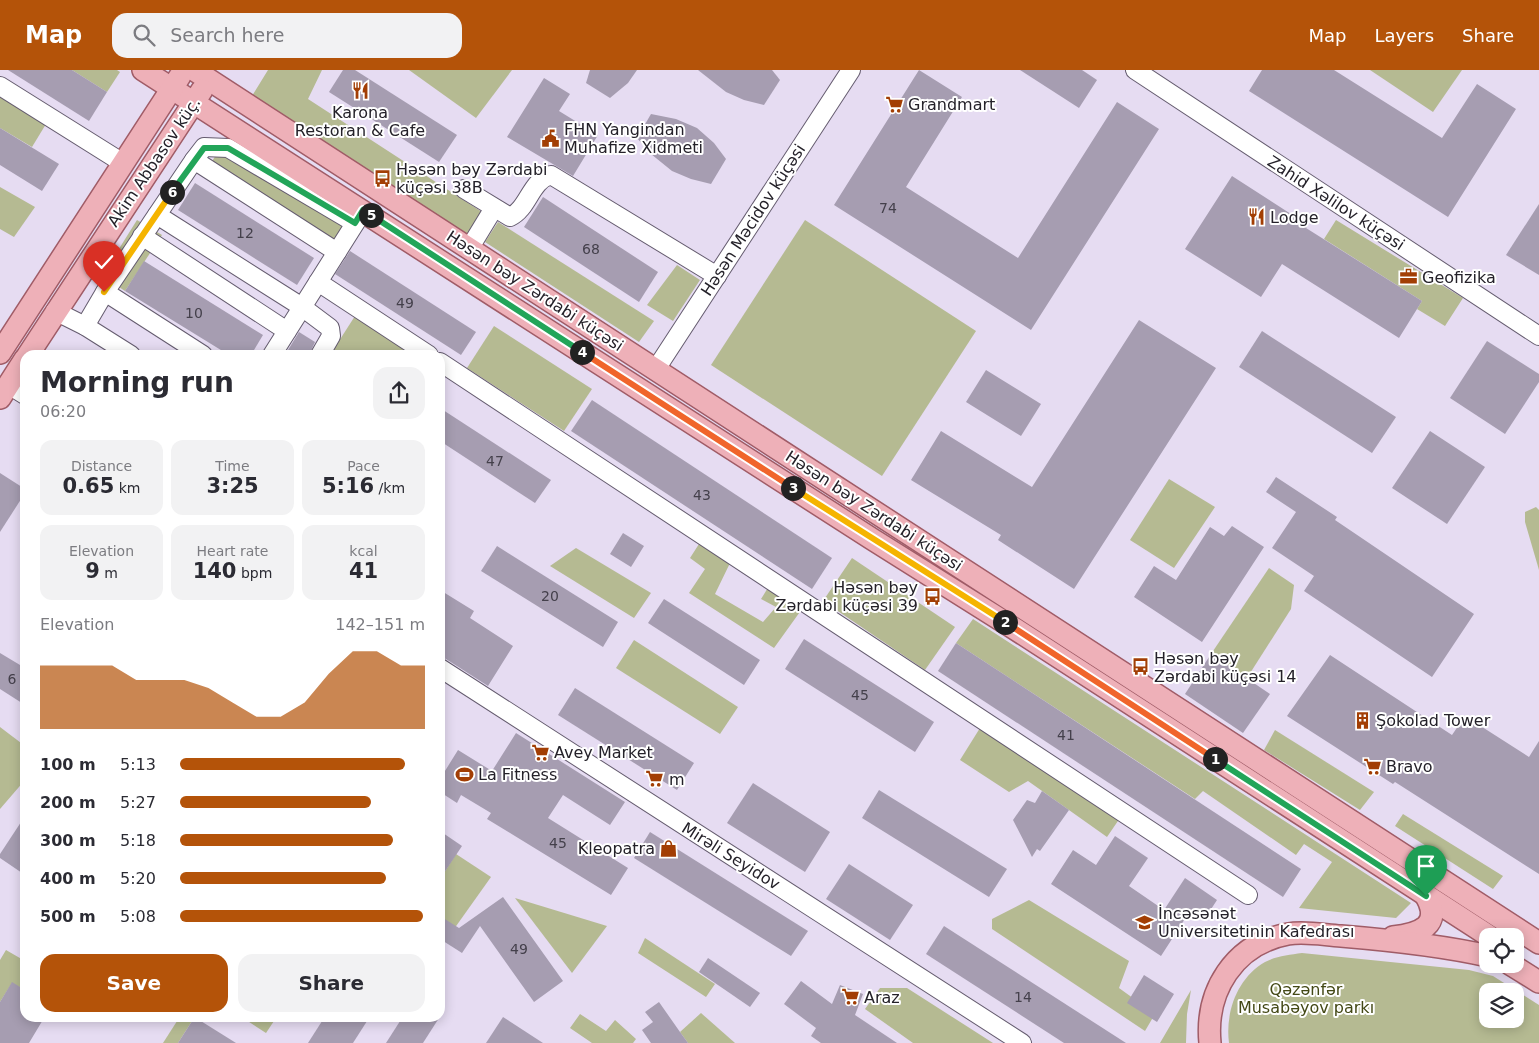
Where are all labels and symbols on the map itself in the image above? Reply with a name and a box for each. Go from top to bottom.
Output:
restaurant icon: Karona Restoran & Cafe [350,80,370,100]
street label: Akim Abbasov küç. [104,94,204,230]
supermarket icon: Grandmart [884,94,904,114]
place label: Grandmart [908,95,995,114]
place label: Karona Restoran & Cafe [295,103,425,140]
place label: FHN Yangindan Muhafize Xidmeti [564,120,703,157]
public building icon: FHN Yangindan Muhafize Xidmeti [540,128,560,148]
street label: Həsən Məcidov küçəsi [697,141,809,299]
street label: Zahid Xəlilov küçəsi [1264,152,1408,254]
place label: Həsən bəy Zərdabi küçəsi 38B [396,160,548,197]
bus stop icon: Həsən bəy Zərdabi küçəsi 38B [372,168,392,188]
pin: 6 [160,180,184,204]
house number: 74 [879,200,897,216]
pin: 5 [358,202,384,228]
restaurant icon: Lodge [1246,207,1266,227]
place label: Lodge [1270,208,1319,227]
house number: 12 [236,225,254,241]
street label: Həsən bəy Zərdabi küçəsi [443,227,627,355]
pin [83,241,125,292]
house number: 68 [582,241,600,257]
office icon: Geofizika [1398,267,1418,287]
place label: Geofizika [1422,268,1496,287]
house number: 49 [396,295,414,311]
house number: 10 [185,305,203,321]
pin: 4 [570,340,594,364]
street label: Həsən bəy Zərdabi küçəsi [782,447,966,575]
house number: 47 [486,453,504,469]
pin: 3 [780,476,806,500]
house number: 43 [693,487,711,503]
place label: Həsən bəy Zərdabi küçəsi 39 [775,578,918,615]
bus stop icon: Həsən bəy Zərdabi küçəsi 39 [922,586,942,606]
house number: 20 [541,588,559,604]
pin: 2 [992,610,1018,634]
place label: Həsən bəy Zərdabi küçəsi 14 [1154,649,1297,686]
bus stop icon: Həsən bəy Zərdabi küçəsi 14 [1130,657,1150,677]
house number: 6 [8,671,17,687]
house number: 45 [851,687,869,703]
building icon: Şokolad Tower [1352,710,1372,730]
place label: Şokolad Tower [1376,711,1491,730]
house number: 41 [1057,727,1075,743]
supermarket icon: Avey Market [530,742,550,762]
place label: Avey Market [554,743,653,762]
pin: 1 [1202,746,1228,772]
supermarket icon: Bravo [1362,756,1382,776]
place label: Bravo [1386,757,1433,776]
sports icon: La Fitness [454,764,474,784]
place label: La Fitness [478,765,557,784]
supermarket icon: m [645,769,665,789]
place label: m [669,770,685,789]
street label: Mirəli Seyidov [678,818,784,894]
house number: 45 [549,835,567,851]
shop icon: Kleopatra [659,838,679,858]
place label: Kleopatra [578,839,655,858]
pin [1405,845,1447,896]
place label: İncəsənət Universitetinin Kafedrası [1158,904,1354,941]
school or university icon: İncəsənət Universitetinin Kafedrası [1134,912,1154,932]
house number: 49 [510,941,528,957]
park label: Qəzənfər Musabəyov parkı [1238,980,1374,1017]
supermarket icon: Araz [840,987,860,1007]
place label: Araz [864,988,900,1007]
house number: 14 [1014,989,1032,1005]

